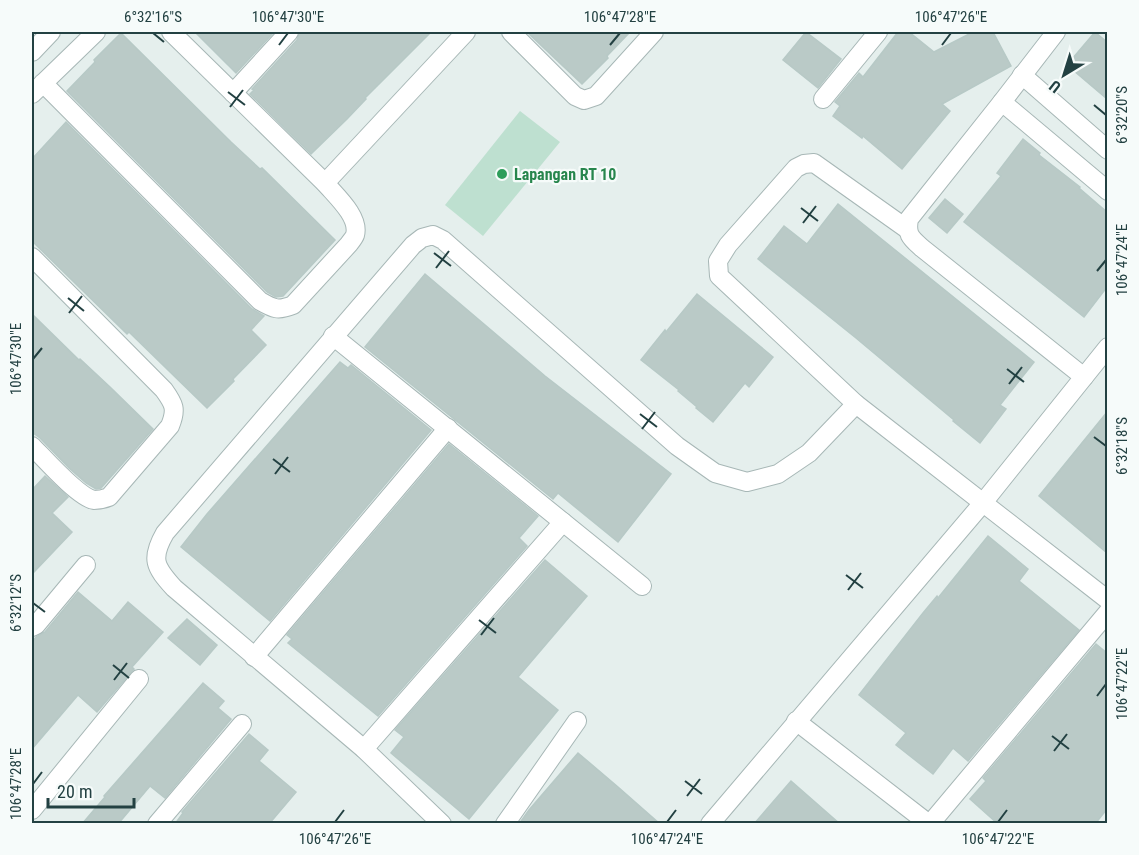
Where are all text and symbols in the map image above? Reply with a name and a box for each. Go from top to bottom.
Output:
text: 6°32'16"S [124,8,182,26]
text: 106°47'30"E [252,8,324,26]
text: 106°47'28"E [584,8,656,26]
text: 106°47'26"E [915,8,987,26]
north arrow [1034,45,1094,105]
text: U [1046,76,1065,97]
text: 6°32'20"S [1113,86,1131,144]
place label: Lapangan RT 10 [514,165,616,184]
marker: Lapangan RT 10 [495,167,509,181]
text: 106°47'24"E [1113,224,1131,296]
text: 106°47'30"E [7,323,25,395]
text: 6°32'18"S [1113,417,1131,475]
text: 6°32'12"S [7,574,25,632]
text: 106°47'22"E [1113,648,1131,720]
text: 106°47'28"E [7,748,25,820]
scale bar [48,771,134,809]
text: 20 m [57,781,92,802]
text: 106°47'26"E [299,830,371,848]
text: 106°47'24"E [631,830,703,848]
text: 106°47'22"E [962,830,1034,848]

